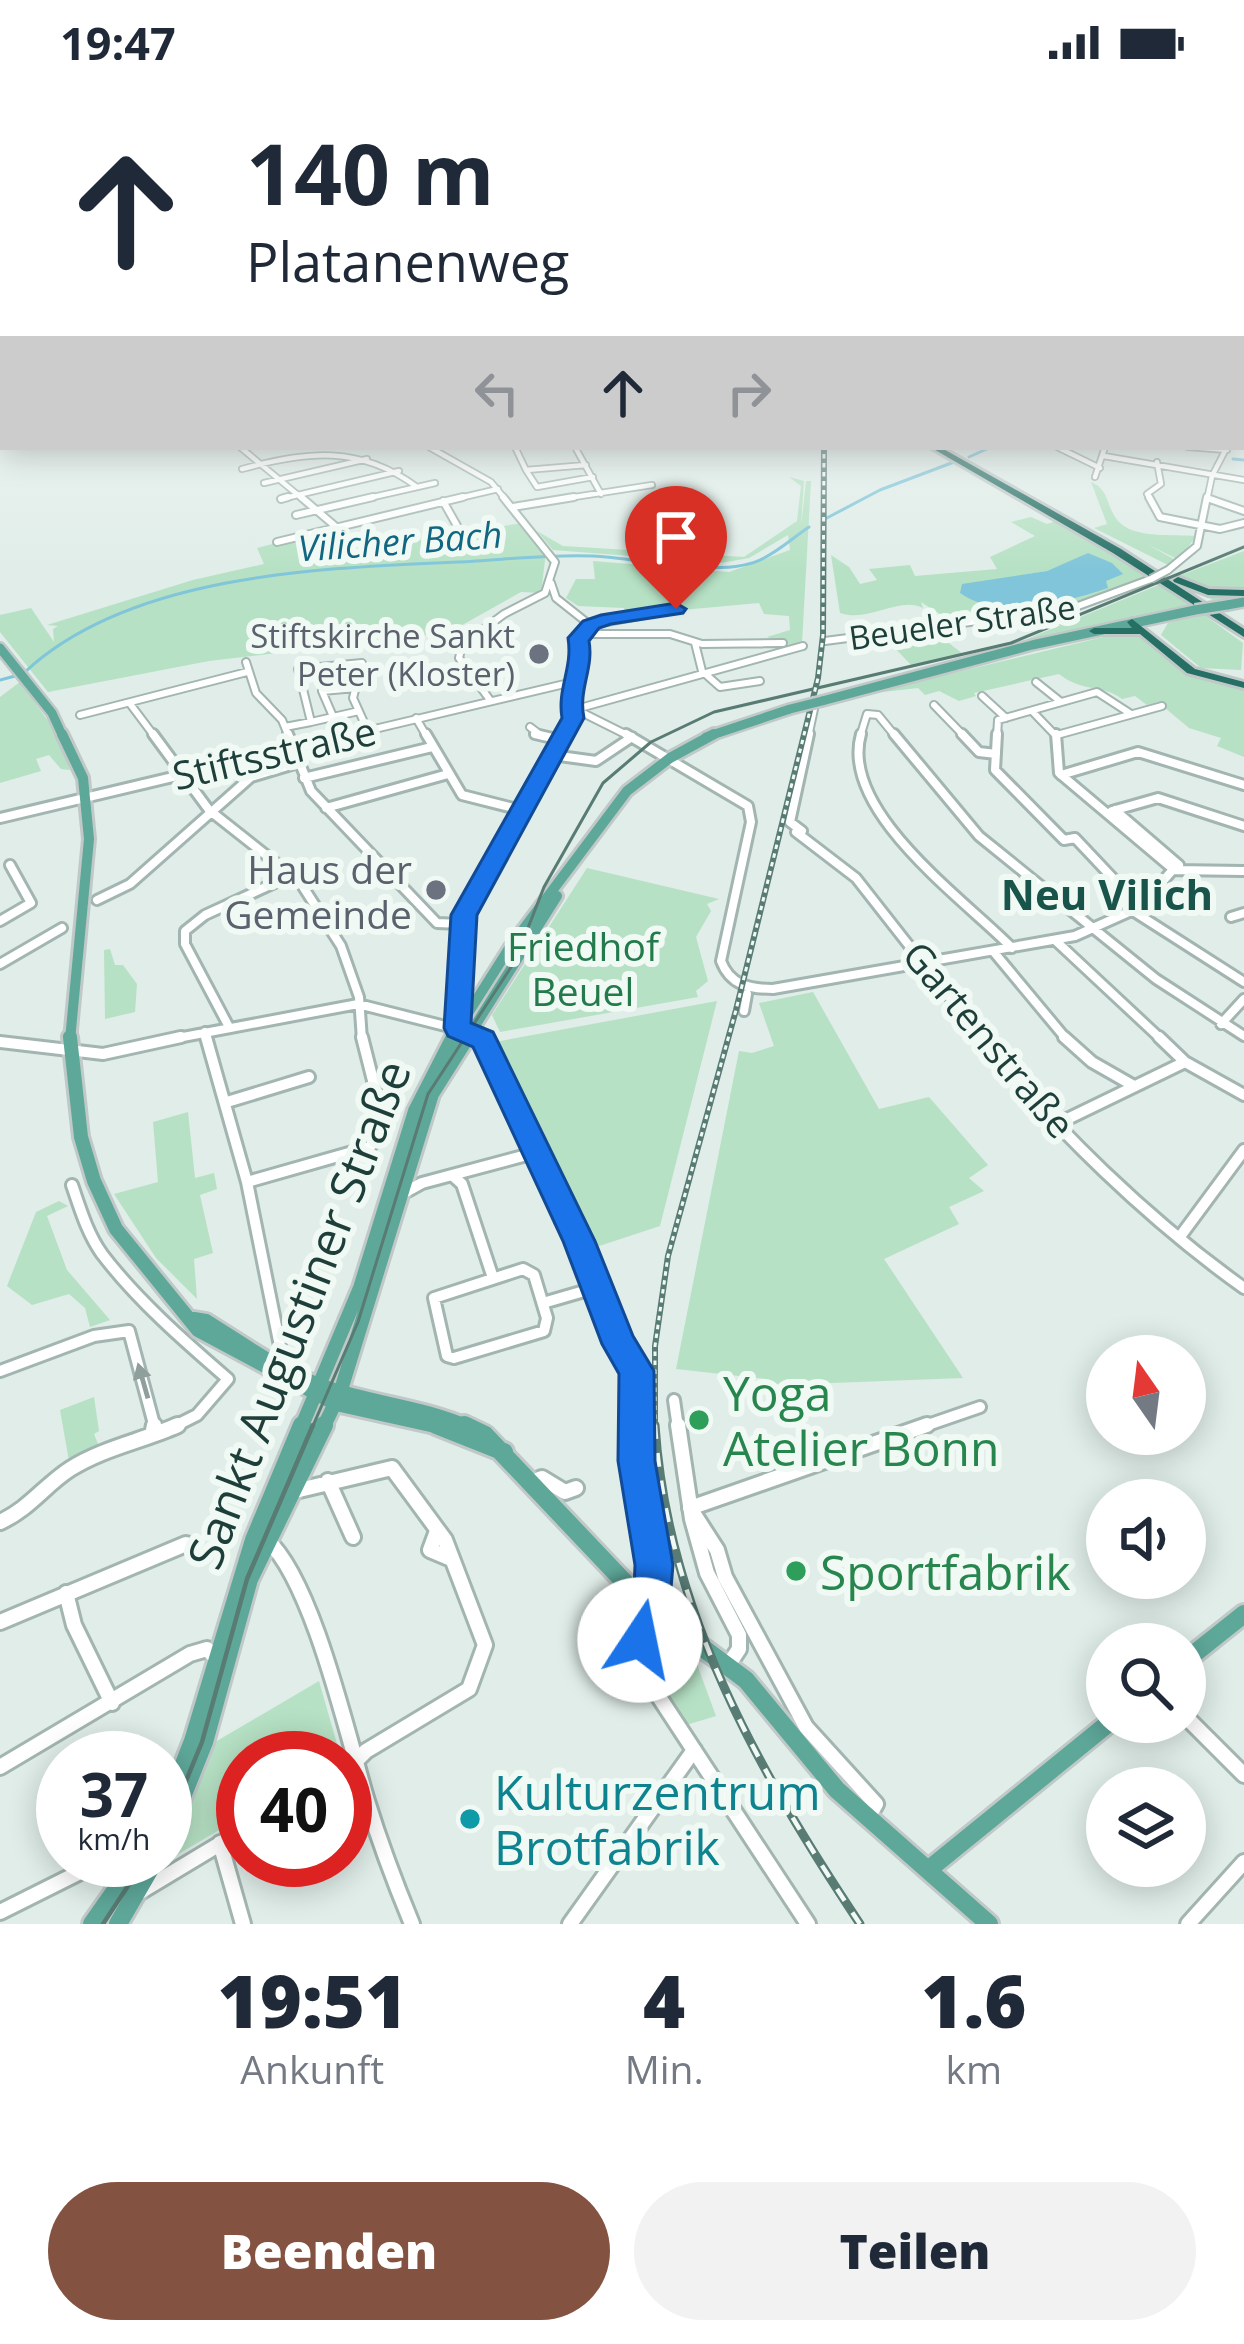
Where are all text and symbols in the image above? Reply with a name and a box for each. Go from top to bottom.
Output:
text: 19:47 [60,12,176,73]
text: 140 m [246,115,494,230]
icon: ahead [48,132,204,288]
text: Platanenweg [246,224,569,298]
icon: left [464,360,530,426]
icon: ahead [590,360,656,426]
icon: right [716,360,782,426]
pin [625,486,727,609]
icon: arrive [643,504,709,570]
water label: Vilicher Bach [296,509,504,573]
street label: Beueler Straße [846,584,1078,660]
place label: Stiftskirche Sankt Peter (Kloster) [250,613,515,696]
marker: Stiftskirche Sankt Peter (Kloster) [526,641,552,667]
street label: Stiftsstraße [167,703,381,801]
place label: Haus der Gemeinde [224,842,412,940]
district label: Neu Vilich [1001,865,1213,922]
marker: Haus der Gemeinde [423,877,449,903]
park label: Friedhof Beuel [507,919,661,1017]
street label: Gartenstraße [892,929,1088,1149]
street label: Sankt Augustiner Straße [171,1050,425,1578]
north arrow [1086,1335,1206,1455]
map controls [1086,1335,1206,1887]
place label: Yoga Atelier Bonn [723,1360,999,1480]
one-way arrow [133,1362,151,1399]
marker: Yoga Atelier Bonn [686,1407,712,1433]
button: sound [1086,1479,1206,1599]
place label: Sportfabrik [820,1539,1070,1604]
marker: Sportfabrik [783,1558,809,1584]
position arrow [577,1577,703,1703]
button: search [1086,1623,1206,1743]
speed limit sign: 40 [216,1731,372,1887]
text: 37 [80,1753,148,1835]
place label: Kulturzentrum Brotfabrik [494,1759,821,1879]
button: layers [1086,1767,1206,1887]
marker: Kulturzentrum Brotfabrik [457,1806,483,1832]
text: km/h [78,1818,150,1859]
text: 19:51 [218,1951,407,2049]
text: 4 [643,1951,685,2049]
text: 1.6 [921,1951,1026,2049]
text: Ankunft [240,2042,384,2095]
text: Min. [625,2042,704,2095]
text: km [946,2042,1002,2095]
button: Beenden [48,2182,610,2320]
button: Teilen [634,2182,1196,2320]

